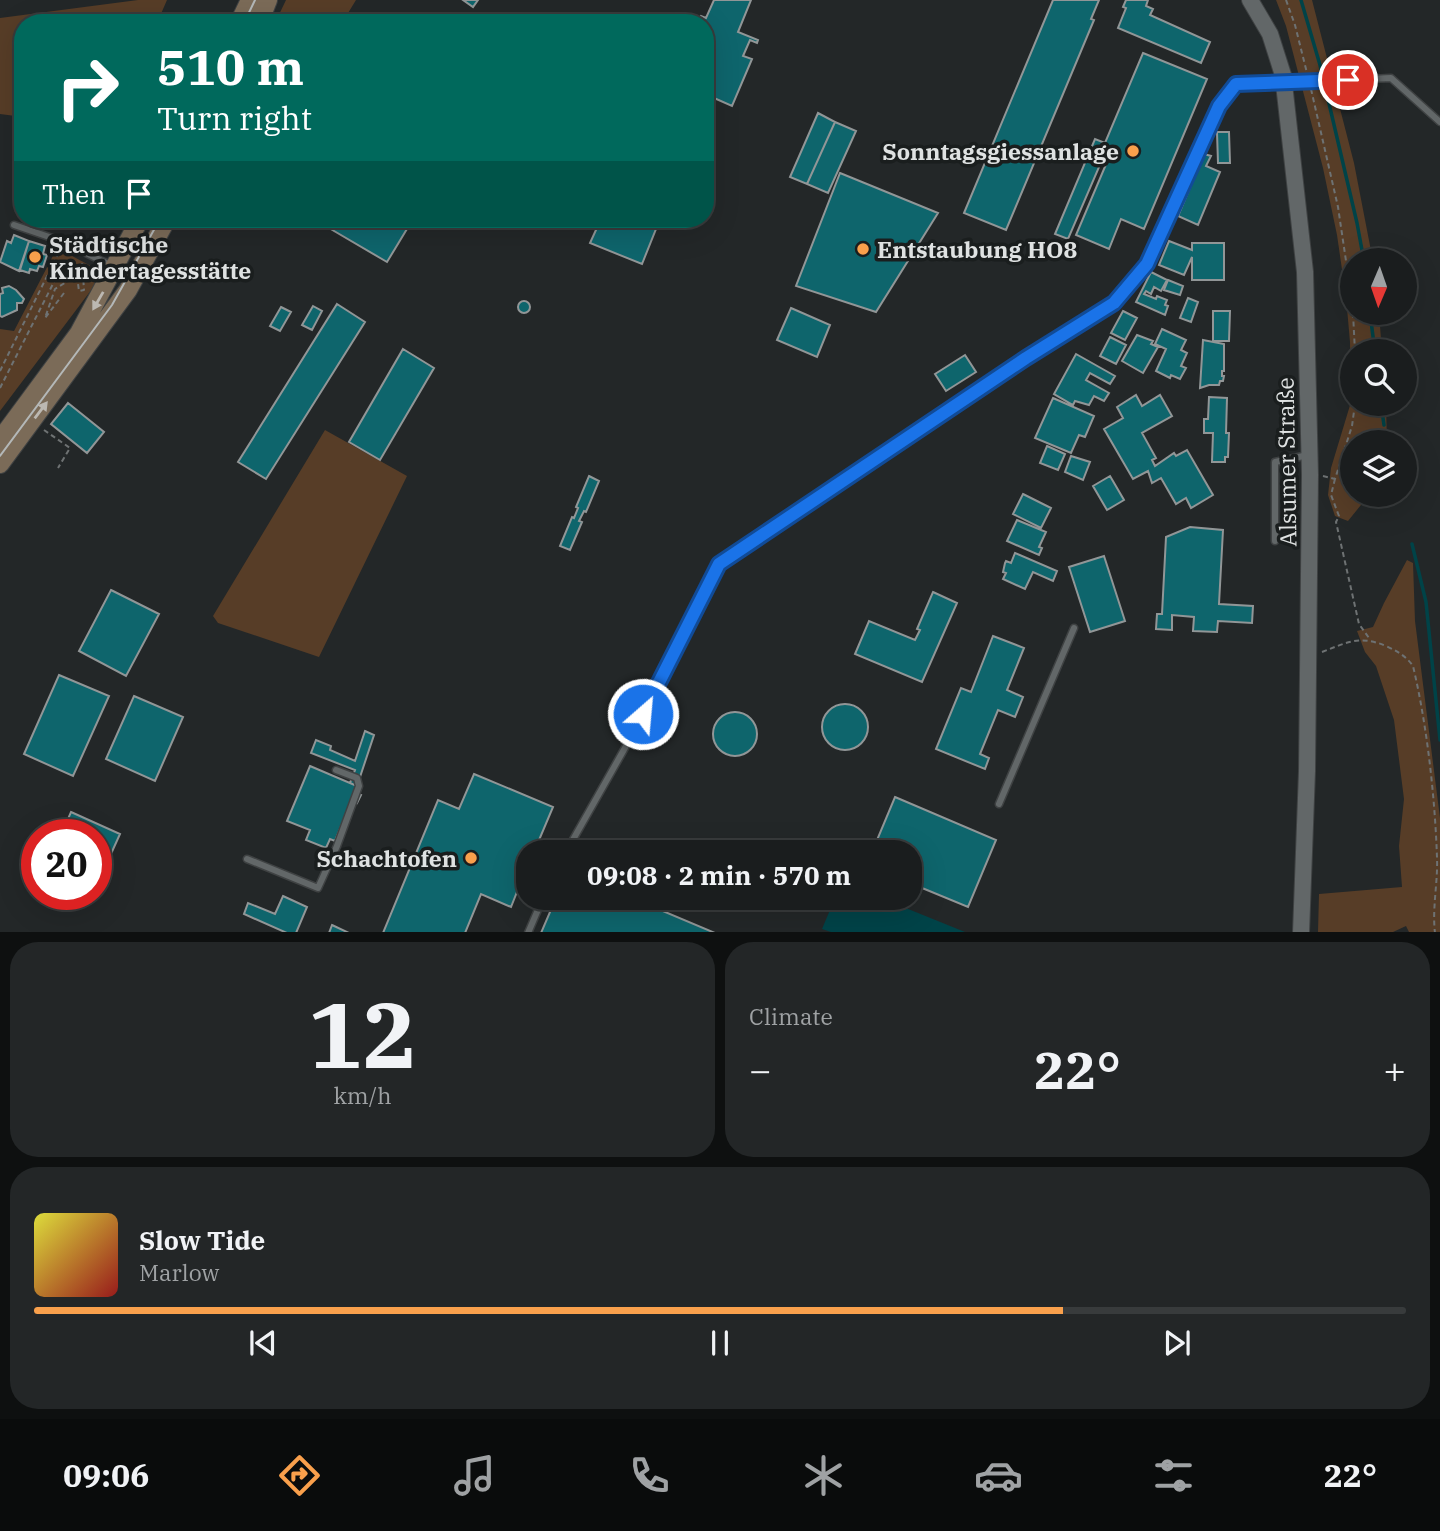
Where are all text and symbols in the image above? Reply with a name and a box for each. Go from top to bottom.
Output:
text: 510 m [157,35,304,98]
icon: right [42,42,133,133]
pin [1318,50,1378,110]
icon: arrive [1329,61,1367,99]
text: Turn right [157,97,312,139]
place label: Sonntagsgiessanlage [882,136,1119,166]
marker: Sonntagsgiessanlage [1125,143,1141,159]
icon: arrive [120,175,158,213]
text: Then [42,177,106,211]
place label: Städtische Kindertagesstätte [49,229,251,285]
place label: Entstaubung HO8 [877,234,1077,264]
marker: Entstaubung HO8 [855,241,871,257]
north arrow [1340,248,1418,326]
map controls [1340,248,1417,507]
marker: Städtische Kindertagesstätte [27,249,43,265]
one-way arrow [91,291,104,310]
button: search [1340,339,1417,416]
street label: Alsumer Straße [1270,377,1302,547]
one-way arrow [34,400,48,419]
button: layers [1340,430,1417,507]
position arrow [606,677,680,751]
speed limit sign: 20 [21,819,112,910]
place label: Schachtofen [316,843,457,873]
marker: Schachtofen [463,850,479,866]
text: 09:08 · 2 min · 570 m [587,858,851,892]
text: 12 [308,975,417,1093]
text: Climate [749,1001,833,1031]
text: 22° [1034,1036,1121,1103]
text: − [749,1045,772,1094]
text: + [1383,1045,1406,1094]
text: km/h [333,1080,392,1110]
text: Slow Tide [139,1223,265,1257]
text: Marlow [139,1257,219,1287]
icon: previous [244,1324,282,1362]
icon: pause [701,1324,739,1362]
icon: next [1158,1324,1196,1362]
icon: directions [275,1451,324,1500]
icon: music [450,1451,499,1500]
icon: phone [625,1451,674,1500]
icon: climate [799,1451,848,1500]
icon: car [974,1451,1023,1500]
icon: filters [1149,1451,1198,1500]
text: 09:06 [63,1454,149,1496]
text: 22° [1324,1454,1377,1496]

